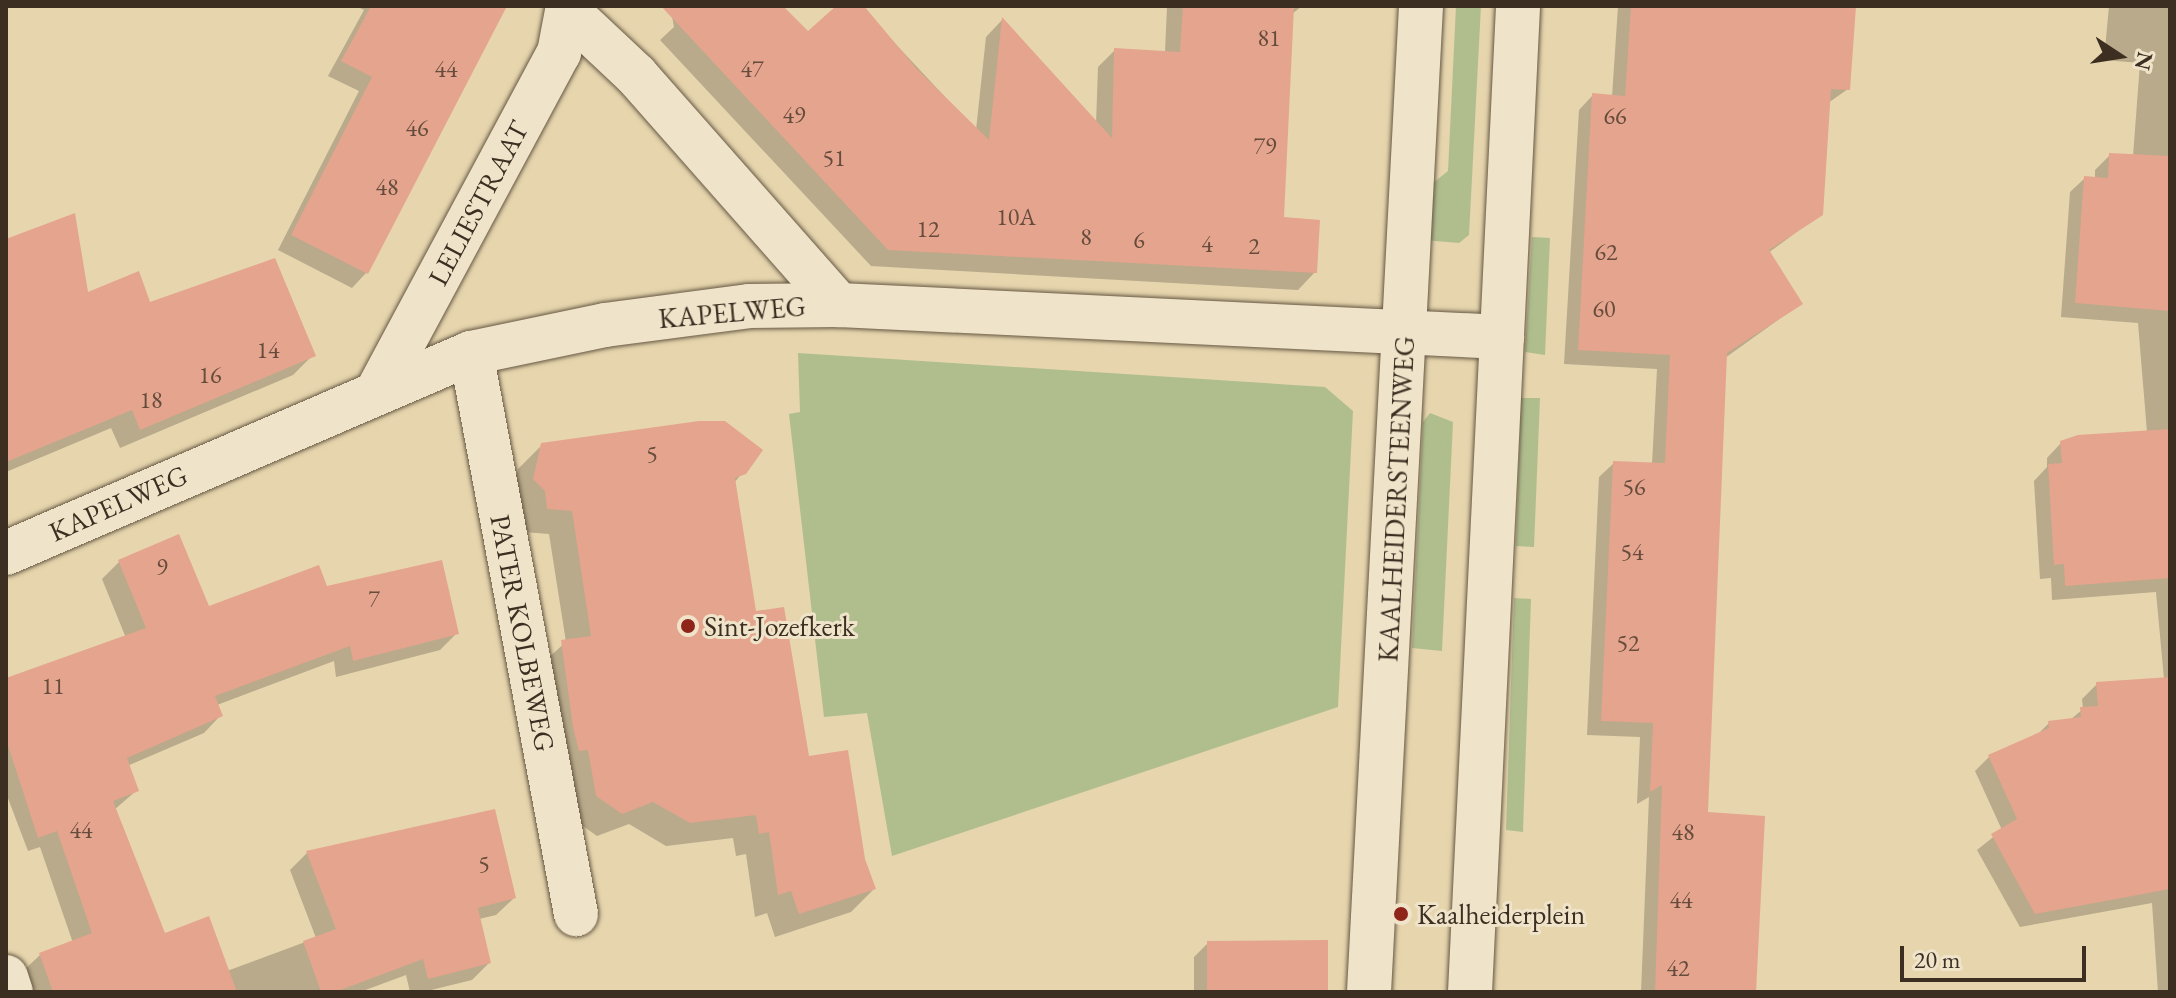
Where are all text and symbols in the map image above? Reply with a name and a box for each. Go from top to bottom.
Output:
north arrow [2080,16,2160,96]
house number: 81 [1257,24,1281,52]
text: N [2128,49,2160,73]
house number: 44 [434,55,458,83]
house number: 47 [740,55,764,83]
house number: 49 [782,101,806,129]
house number: 66 [1603,102,1627,130]
house number: 46 [405,114,429,142]
street label: LELIESTRAAT [421,115,535,291]
house number: 79 [1253,132,1277,160]
house number: 51 [822,144,846,172]
house number: 48 [375,173,399,201]
house number: 10A [996,203,1036,231]
house number: 12 [916,215,940,243]
house number: 8 [1080,223,1092,251]
house number: 6 [1133,226,1145,254]
house number: 4 [1201,230,1213,258]
house number: 2 [1248,232,1260,260]
house number: 62 [1594,238,1618,266]
street label: KAPELWEG [657,289,807,335]
house number: 60 [1592,295,1616,323]
street label: KAALHEIDERSTEENWEG [1371,335,1421,663]
house number: 14 [256,336,280,364]
house number: 16 [198,361,222,389]
house number: 18 [139,386,163,414]
house number: 5 [646,440,658,468]
street label: KAPELWEG [44,458,192,548]
house number: 56 [1622,473,1646,501]
street label: PATER KOLBEWEG [484,512,562,754]
house number: 54 [1620,538,1644,566]
house number: 9 [156,553,168,581]
house number: 7 [368,585,380,613]
place label: Sint-Jozefkerk [704,609,855,643]
marker: Sint-Jozefkerk [679,617,697,635]
house number: 52 [1616,629,1640,657]
house number: 11 [41,672,65,700]
house number: 44 [69,816,93,844]
house number: 48 [1671,818,1695,846]
house number: 5 [478,850,490,878]
house number: 44 [1669,886,1693,914]
place label: Kaalheiderplein [1417,897,1585,931]
marker: Kaalheiderplein [1392,905,1410,923]
scale bar [1904,930,2090,980]
text: 20 m [1914,944,1961,975]
house number: 42 [1666,954,1690,982]

